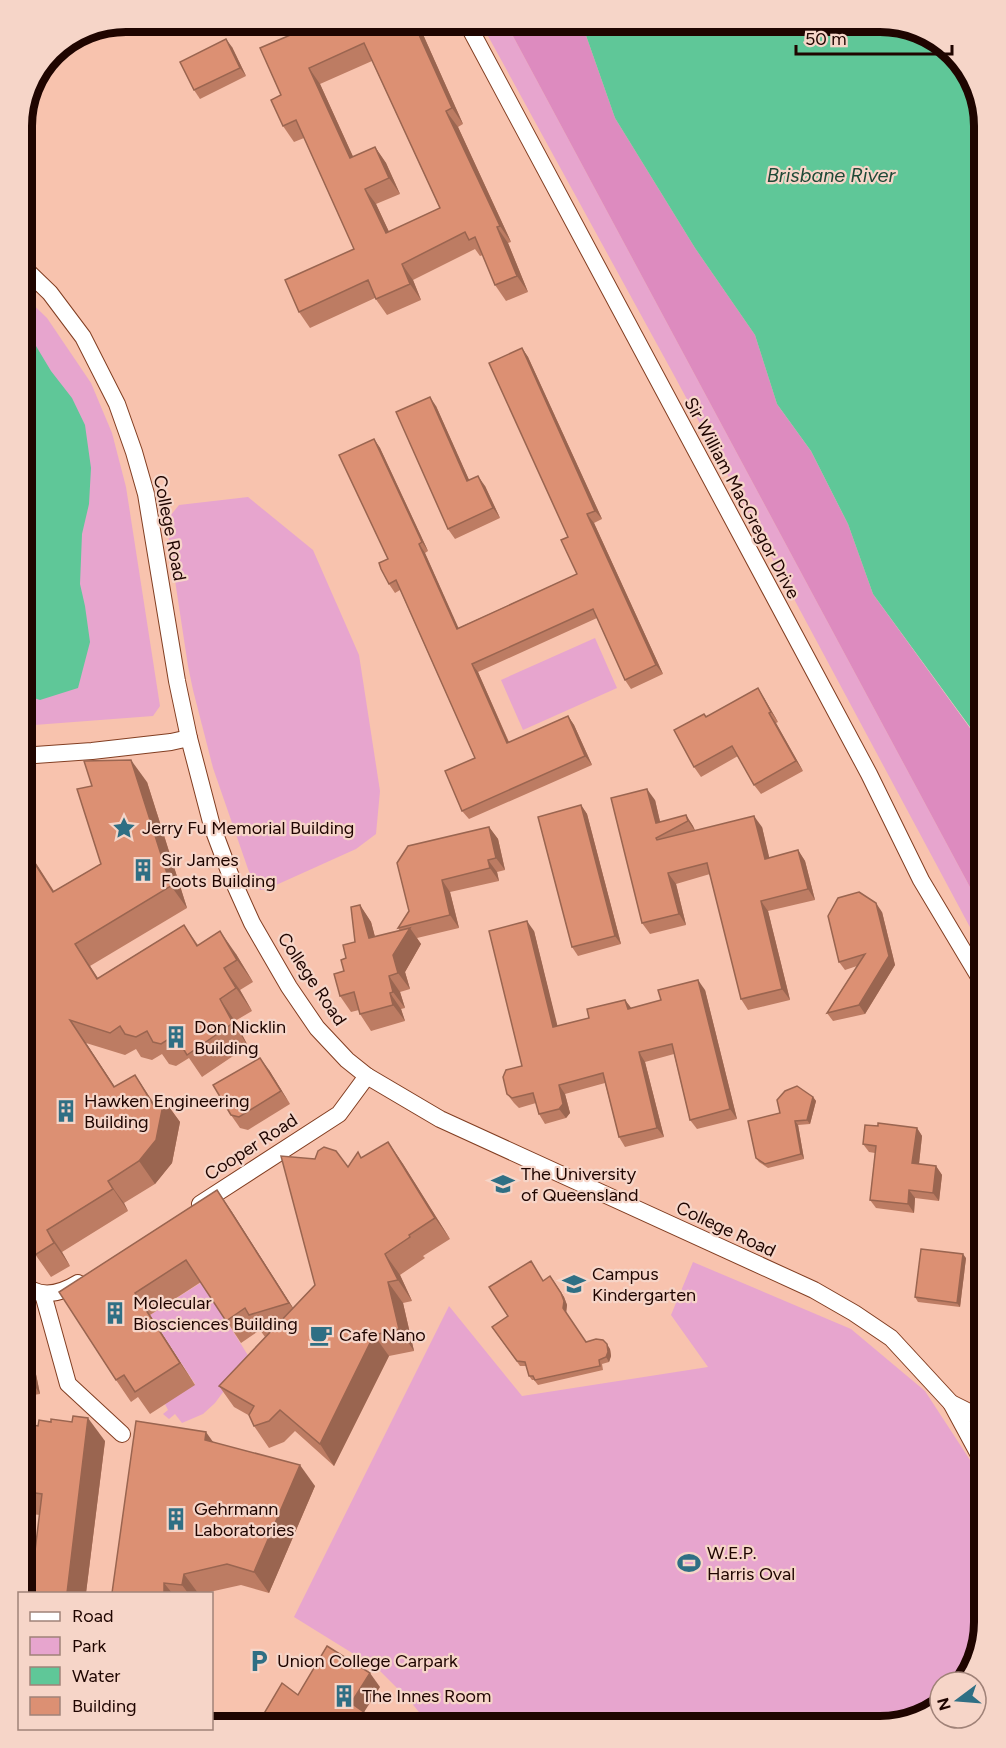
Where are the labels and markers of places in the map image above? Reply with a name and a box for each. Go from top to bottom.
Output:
place icon: Jerry Fu Memorial Building [111,815,137,841]
place label: Jerry Fu Memorial Building [142,817,354,839]
place label: Sir James Foots Building [161,849,276,892]
building icon: Sir James Foots Building [130,857,156,883]
place label: Don Nicklin Building [194,1016,286,1059]
building icon: Don Nicklin Building [163,1024,189,1050]
place label: Hawken Engineering Building [84,1090,250,1133]
building icon: Hawken Engineering Building [53,1098,79,1124]
place label: The University of Queensland [521,1163,638,1206]
school or university icon: The University of Queensland [490,1171,516,1197]
place label: Campus Kindergarten [592,1263,696,1306]
school or university icon: Campus Kindergarten [561,1271,587,1297]
place label: Molecular Biosciences Building [133,1292,298,1335]
building icon: Molecular Biosciences Building [102,1300,128,1326]
cafe icon: Cafe Nano [308,1322,334,1348]
place label: Cafe Nano [339,1324,426,1346]
place label: Gehrmann Laboratories [194,1498,294,1541]
building icon: Gehrmann Laboratories [163,1506,189,1532]
place label: W.E.P. Harris Oval [707,1542,795,1585]
sports icon: W.E.P. Harris Oval [676,1550,702,1576]
parking icon: Union College Carpark [246,1648,272,1674]
place label: Union College Carpark [277,1650,458,1672]
building icon: The Innes Room [331,1683,357,1709]
place label: The Innes Room [362,1685,491,1707]

